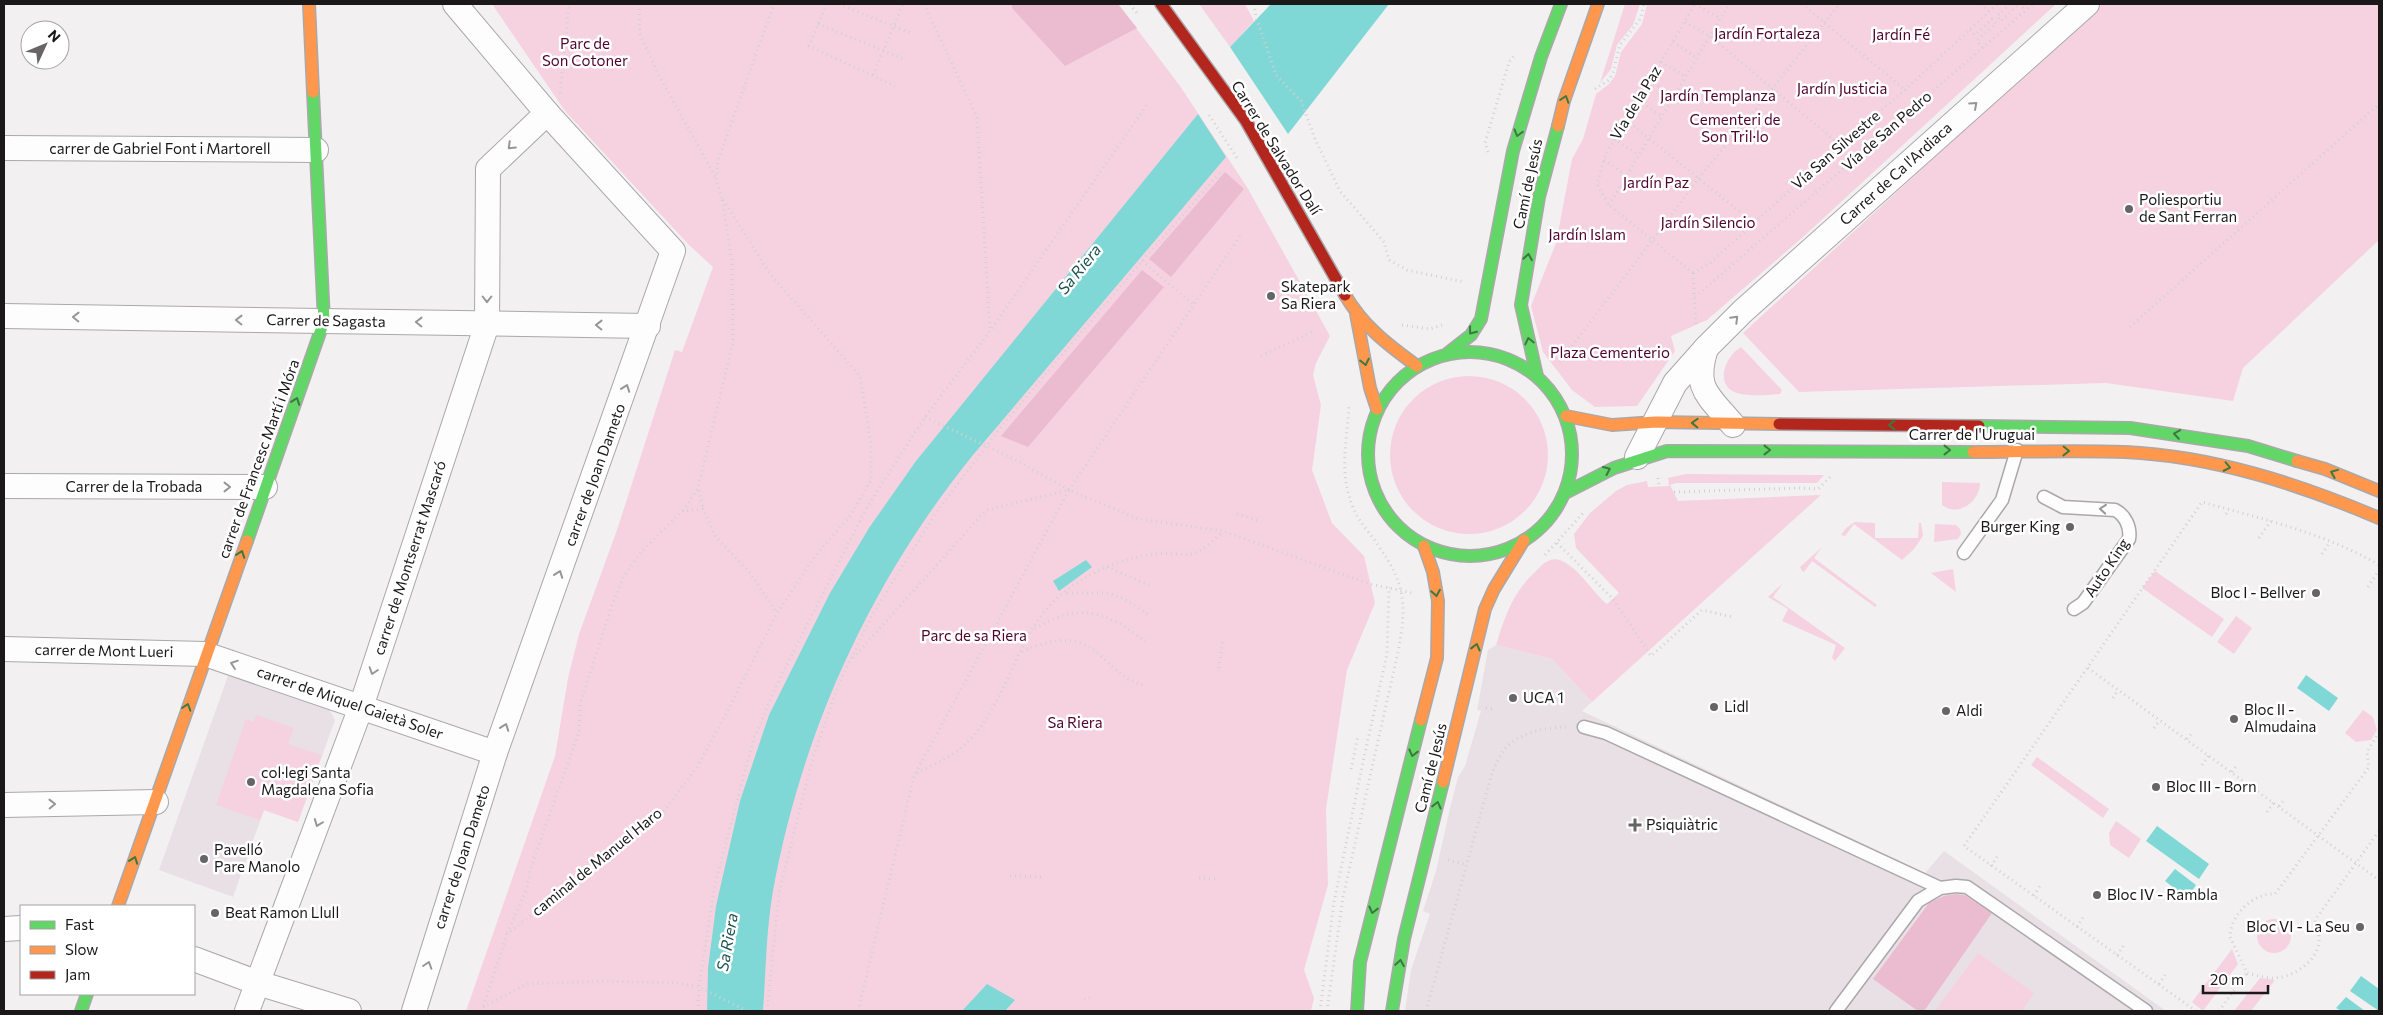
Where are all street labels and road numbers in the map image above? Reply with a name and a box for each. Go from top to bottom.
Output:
street label: Vía de la Paz [1606,62,1664,143]
street label: Carrer de Salvador Dalí [1228,77,1326,219]
street label: Vía de San Pedro [1838,86,1935,174]
street label: Vía San Silvestre [1787,106,1883,193]
street label: Carrer de Ca l'Ardiaca [1836,118,1955,228]
street label: Camí de Jesús [1509,137,1545,231]
street label: carrer de Gabriel Font i Martorell [49,139,271,157]
street label: Carrer de Sagasta [266,310,386,330]
street label: carrer de Francesc Martí i Móra [214,356,303,561]
street label: carrer de Joan Dameto [560,401,628,549]
street label: Carrer de l'Uruguai [1909,425,2035,443]
street label: carrer de Montserrat Mascaró [369,458,449,657]
street label: Carrer de la Trobada [66,477,202,495]
street label: Auto King [2080,535,2132,600]
street label: carrer de Mont Lueri [34,640,174,660]
street label: carrer de Miquel Gaietà Soler [255,662,446,742]
street label: Camí de Jesús [1410,721,1450,814]
street label: carrer de Joan Dameto [429,782,493,931]
street label: caminal de Manuel Haro [528,803,665,919]

